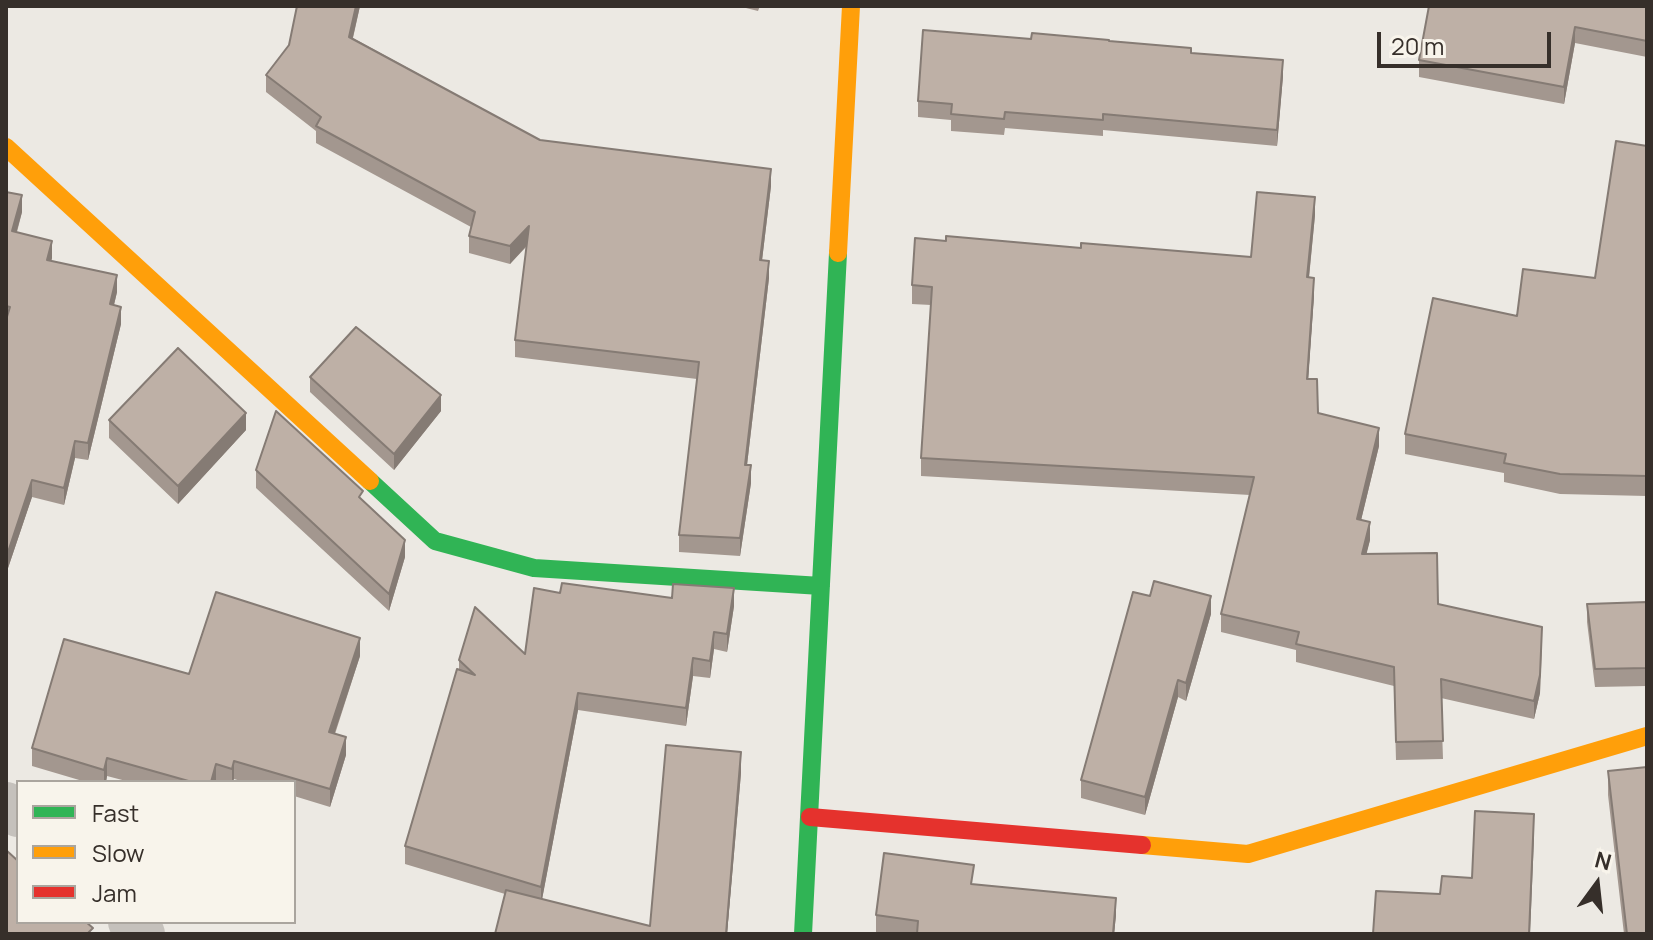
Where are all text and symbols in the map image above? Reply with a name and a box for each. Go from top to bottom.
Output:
scale bar [1381,16,1555,66]
text: 20 m [1391,29,1444,62]
legend [16,780,296,924]
text: Fast [92,796,139,829]
text: Slow [92,836,145,869]
north arrow [1557,844,1637,924]
text: N [1592,844,1615,877]
text: Jam [92,876,137,909]

